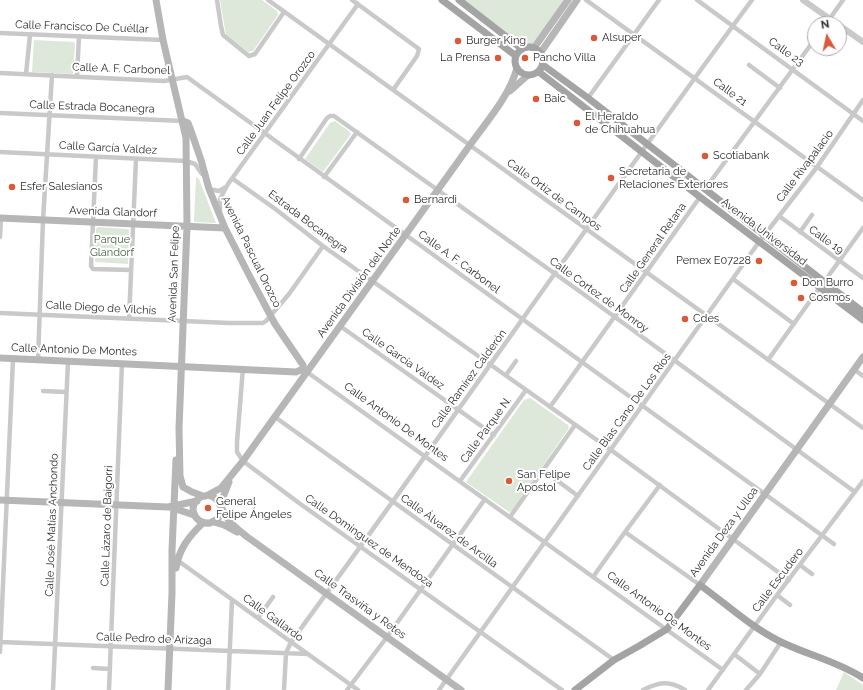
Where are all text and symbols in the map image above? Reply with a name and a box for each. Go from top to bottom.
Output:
north arrow [807,16,847,56]
street label: Calle Francisco De Cuéllar [15,18,149,36]
text: N [820,18,830,32]
place label: Alsuper [602,31,641,45]
marker: Alsuper [589,33,599,43]
place label: Burger King [466,34,526,48]
street label: Calle 23 [766,35,806,69]
marker: Burger King [453,36,463,46]
street label: Calle Juan Felipe Orozco [234,48,318,158]
place label: La Prensa [440,51,490,65]
place label: Pancho Villa [533,51,596,65]
marker: La Prensa [493,53,503,63]
marker: Pancho Villa [520,53,530,63]
street label: Calle A. F. Carbonel [72,61,170,77]
street label: Calle 21 [710,75,750,109]
place label: Baic [544,92,566,106]
marker: Baic [531,94,541,104]
street label: Calle Estrada Bocanegra [29,98,155,116]
place label: El Heraldo de Chihuahua [585,110,655,136]
marker: El Heraldo de Chihuahua [572,118,582,128]
street label: Calle Rivapalacio [774,127,836,205]
street label: Calle García Valdez [59,139,157,157]
place label: Scotiabank [713,149,769,163]
marker: Scotiabank [700,151,710,161]
street label: Calle Ortiz de Campos [504,156,604,234]
place label: Secretaria de Relaciones Exteriores [619,165,728,191]
marker: Secretaria de Relaciones Exteriores [606,173,616,183]
place label: Esfer Salesianos [20,180,103,194]
marker: Esfer Salesianos [7,182,17,192]
street label: Estrada Bocanegra [265,188,351,256]
place label: Bernardi [414,193,457,207]
street label: Avenida Pascual Orozco [218,194,284,310]
marker: Bernardi [401,195,411,205]
street label: Avenida Universidad [718,195,810,269]
street label: Calle General Retana [617,200,689,296]
street label: Avenida Glandorf [69,204,157,220]
street label: Calle 19 [806,223,846,257]
street label: Avenida División del Norte [314,224,404,340]
street label: Avenida San Felipe [166,225,182,323]
street label: Calle A. F. Carbonel [415,228,503,296]
park label: Parque Glandorf [90,233,134,259]
place label: Pemex E07228 [676,254,751,268]
street label: Calle Cortez de Monroy [547,255,651,335]
marker: Pemex E07228 [754,256,764,266]
place label: Don Burro [802,276,854,290]
marker: Don Burro [789,278,799,288]
place label: Cosmos [809,291,850,305]
marker: Cosmos [796,293,806,303]
street label: Calle Diego de Vilchis [45,299,157,317]
place label: Cdes [693,312,719,326]
marker: Cdes [680,314,690,324]
street label: Calle García Valdez [359,325,447,393]
street label: Calle Ramírez Calderón [429,327,509,431]
street label: Calle Antonio De Montes [11,341,137,359]
street label: Calle Blas Cano De Los Ríos [580,351,674,473]
street label: Calle Antonio De Montes [341,380,451,464]
street label: Calle Parque N. [458,394,514,466]
street label: Calle José Matías Anchondo [43,453,61,597]
street label: Calle Lázaro de Baigorri [98,465,116,587]
place label: San Felipe Apostol [517,468,570,494]
marker: San Felipe Apostol [504,476,514,486]
street label: Avenida Deza y Ulloa [687,485,761,579]
street label: Calle Álvarez de Arcilla [398,491,500,571]
street label: Calle Domínguez de Mendoza [302,492,436,590]
place label: General Felipe Ángeles [216,495,292,521]
marker: General Felipe Ángeles [203,503,213,513]
street label: Calle Escudero [750,545,806,615]
street label: Calle Trasviña y Retes [311,566,409,642]
street label: Calle Antonio De Montes [604,569,714,653]
street label: Calle Gallardo [240,592,306,644]
street label: Calle Pedro de Arizaga [96,630,212,648]

